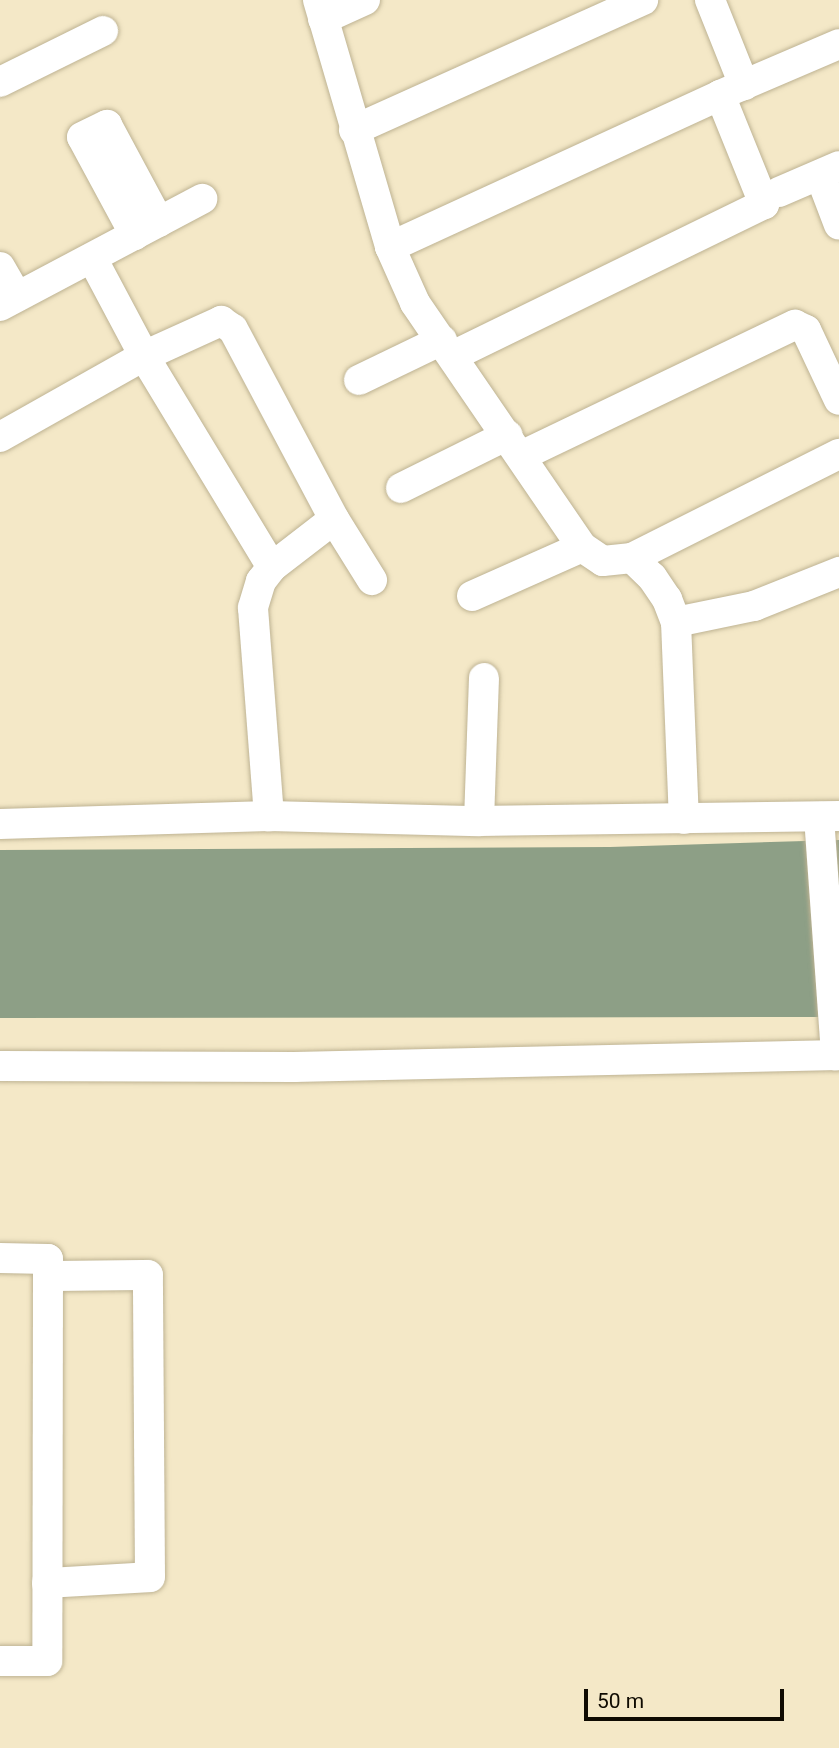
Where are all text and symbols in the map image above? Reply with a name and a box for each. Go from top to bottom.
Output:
scale bar [587,1674,786,1718]
text: 50 m [597,1689,644,1713]

